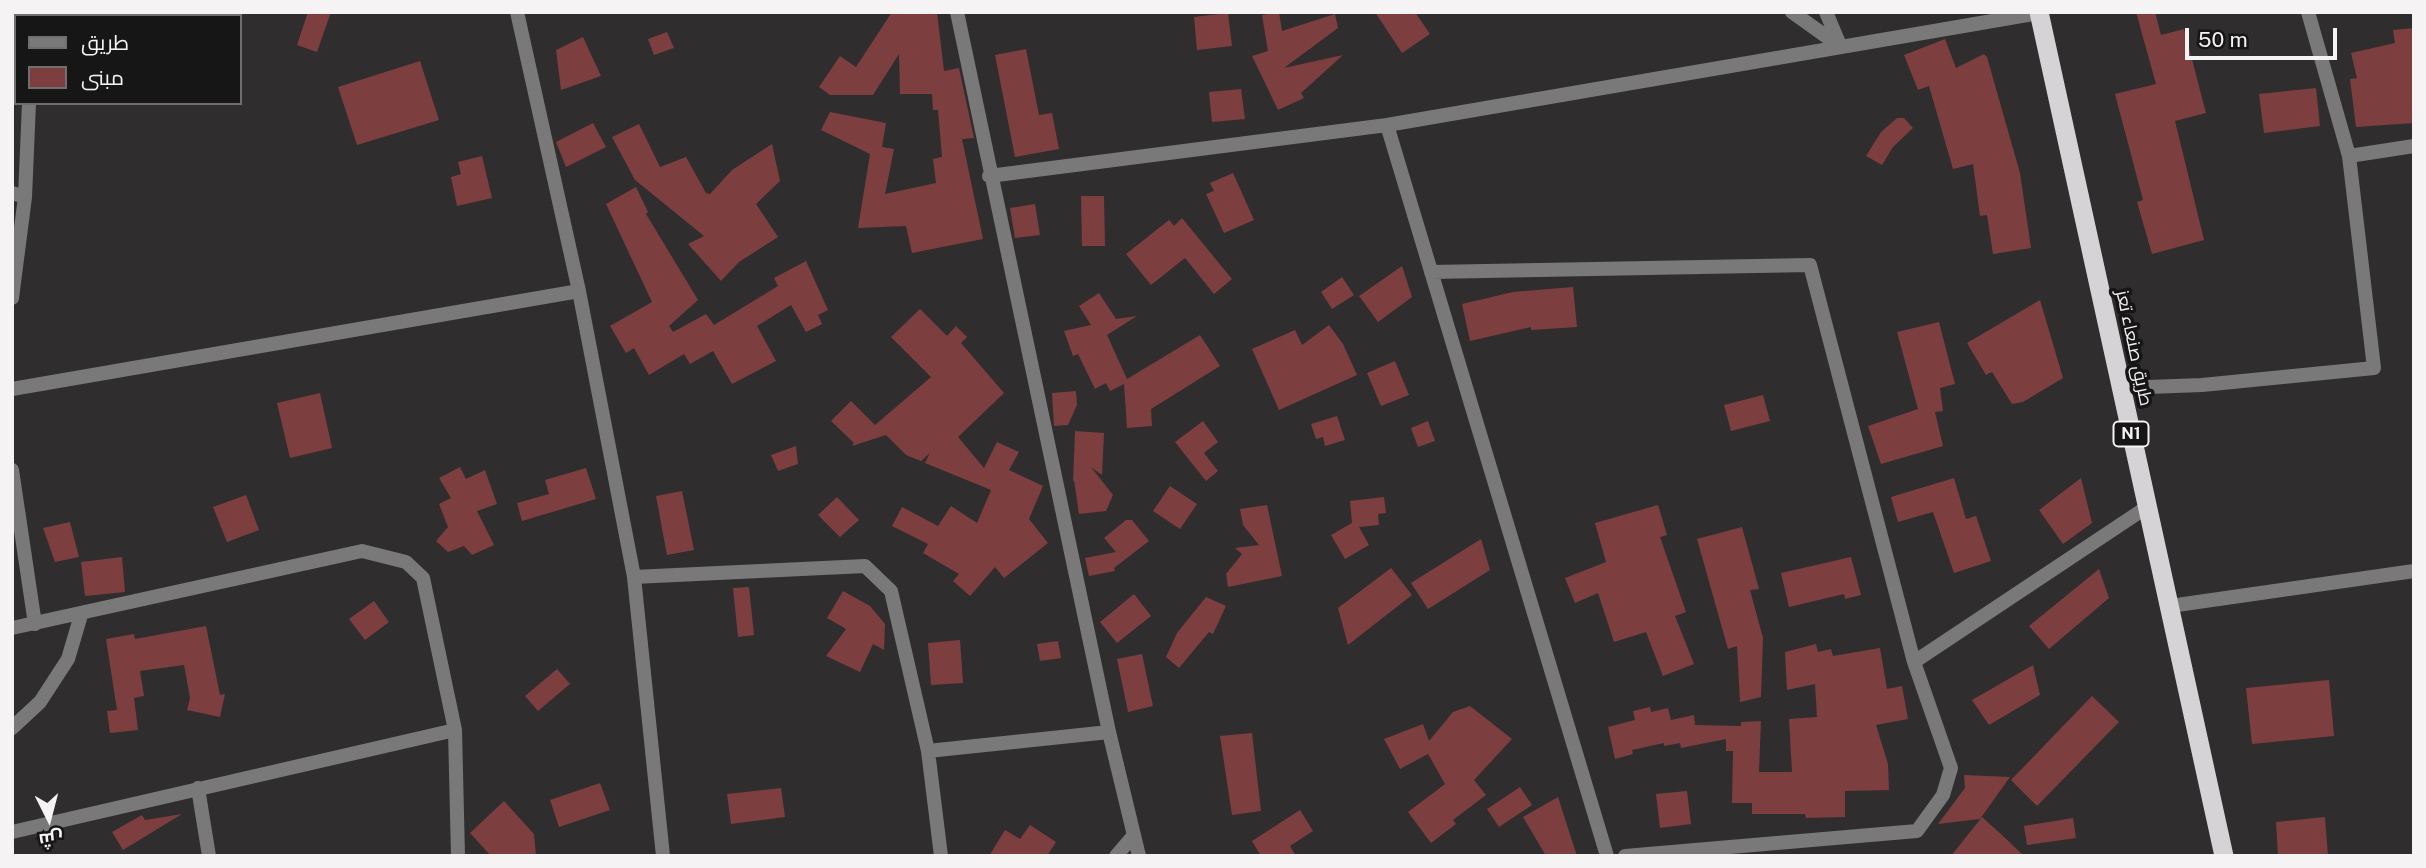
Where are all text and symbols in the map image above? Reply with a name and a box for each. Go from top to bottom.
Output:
legend [14,14,242,105]
scale bar [2188,14,2340,58]
text: 50 m [2198,27,2248,52]
text: طريق [81,30,129,55]
text: مبنى [81,65,124,90]
street label: طريق صنعاء تعز [2111,288,2157,408]
road number: N1 [2114,422,2148,446]
north arrow [14,784,84,854]
text: ش [38,828,64,852]

